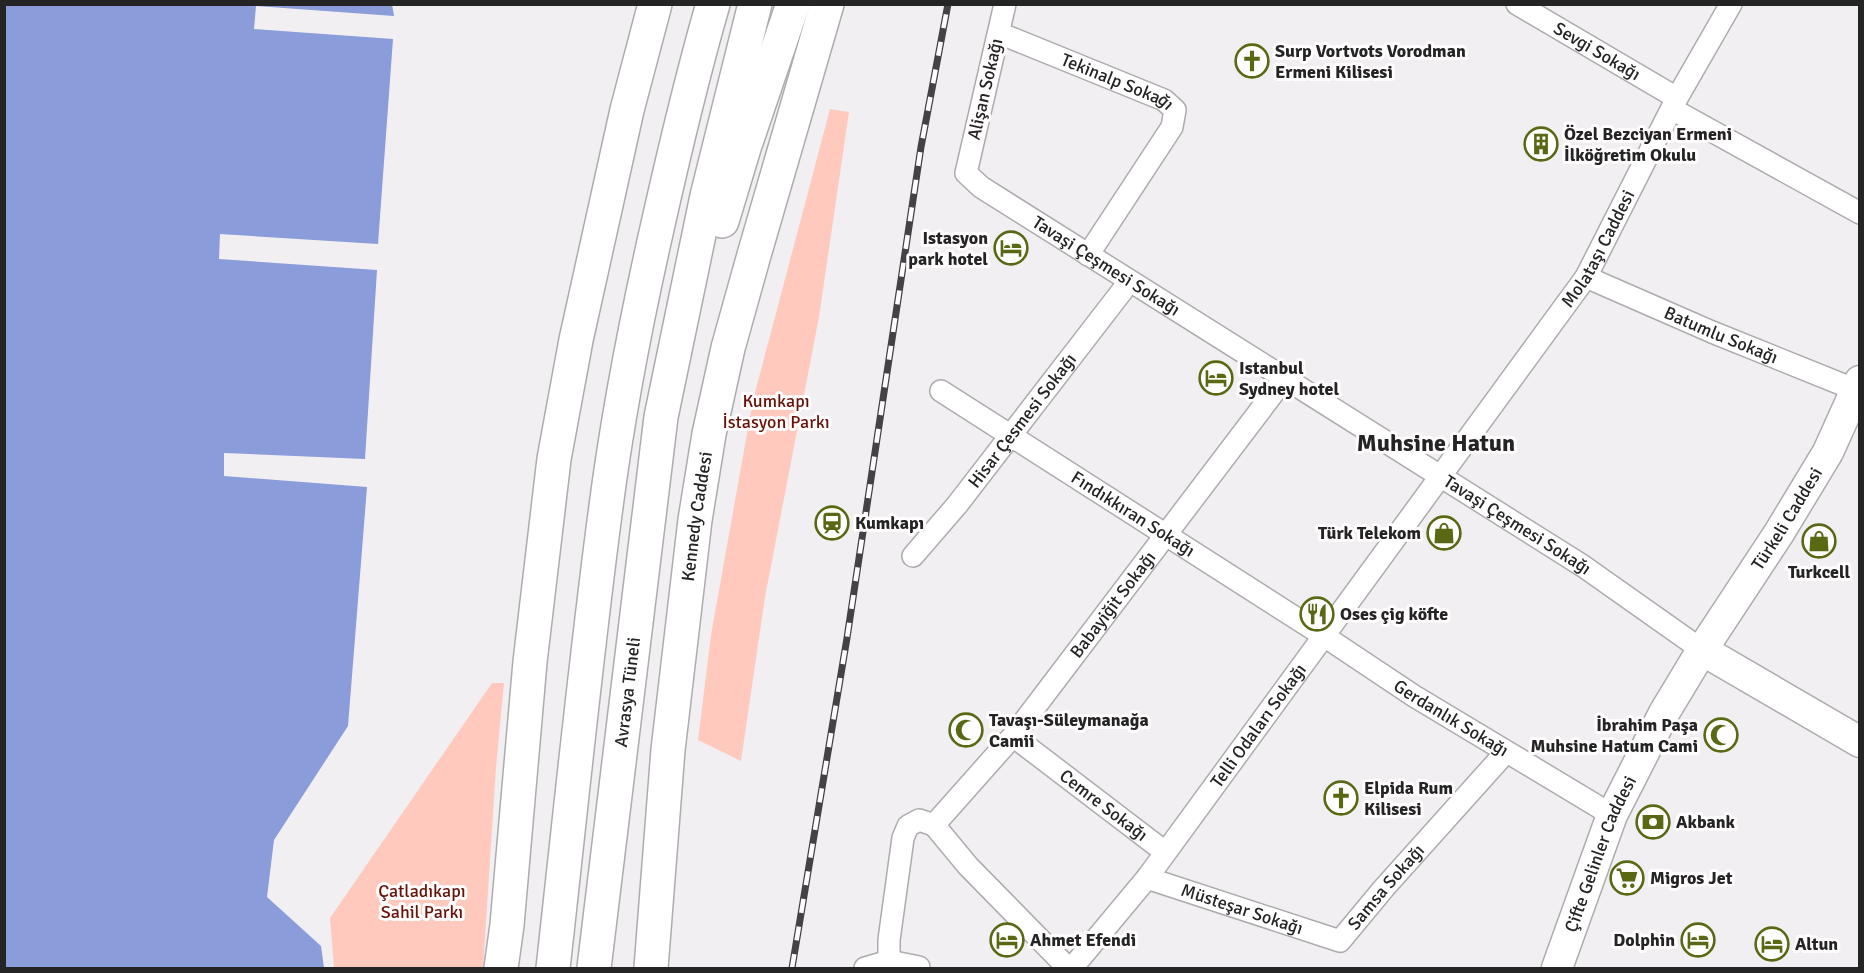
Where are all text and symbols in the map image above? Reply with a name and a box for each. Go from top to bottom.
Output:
street label: Sevgi Sokağı [1550,17,1645,85]
street label: Alişan Sokağı [963,36,1007,142]
place label: Surp Vortvots Vorodman Ermeni Kilisesi [1275,40,1466,83]
church icon: Surp Vortvots Vorodman Ermeni Kilisesi [1234,43,1270,79]
street label: Tekinalp Sokağı [1058,48,1179,115]
place label: Özel Bezciyan Ermeni İlköğretim Okulu [1564,123,1732,166]
building icon: Özel Bezciyan Ermeni İlköğretim Okulu [1523,126,1559,162]
street label: Molataşı Caddesi [1556,186,1639,312]
street label: Tavaşi Çeşmesi Sokağı [1028,211,1184,321]
place label: Istasyon park hotel [908,227,988,270]
hotel icon: Istasyon park hotel [993,230,1029,266]
street label: Batumlu Sokağı [1661,301,1781,368]
street label: Hisar Çesmesi Sokağı [963,349,1081,492]
place label: Istanbul Sydney hotel [1239,357,1339,400]
hotel icon: Istanbul Sydney hotel [1198,360,1234,396]
park label: Kumkapı İstasyon Parkı [722,390,830,433]
district label: Muhsine Hatun [1357,428,1515,458]
street label: Kennedy Caddesi [677,450,717,583]
street label: Türkeli Caddesi [1747,463,1827,574]
street label: Fındıkkıran Sokağı [1067,466,1199,562]
street label: Tavaşi Çeşmesi Sokağı [1440,470,1596,579]
station icon: Kumkapı [814,505,850,541]
place label: Kumkapı [855,512,924,534]
shop icon: Türk Telekom [1426,515,1462,551]
place label: Türk Telekom [1318,522,1421,544]
shop icon: Turkcell [1801,523,1837,559]
street label: Babayiğit Sokağı [1065,547,1160,662]
place label: Turkcell [1788,561,1850,583]
restaurant icon: Oses çig köfte [1299,596,1335,632]
place label: Oses çig köfte [1340,603,1448,625]
street label: Avrasya Tüneli [610,636,645,748]
street label: Telli Odaları Sokağı [1206,659,1311,792]
street label: Gerdanlık Sokağı [1390,675,1513,761]
place label: Tavaşı-Süleymanağa Camii [989,709,1149,752]
mosque icon: Tavaşı-Süleymanağa Camii [948,712,984,748]
place label: İbrahim Paşa Muhsine Hatum Cami [1530,714,1698,757]
mosque icon: İbrahim Paşa Muhsine Hatum Cami [1703,717,1739,753]
street label: Cemre Sokağı [1055,764,1152,846]
street label: Çifte Gelinler Caddesi [1560,772,1641,935]
place label: Elpida Rum Kilisesi [1364,777,1453,820]
church icon: Elpida Rum Kilisesi [1323,780,1359,816]
bank icon: Akbank [1635,804,1671,840]
place label: Akbank [1676,811,1736,833]
street label: Samsa Sokağı [1343,840,1429,934]
supermarket icon: Migros Jet [1609,860,1645,896]
place label: Migros Jet [1650,867,1733,889]
street label: Müsteşar Sokağı [1178,879,1306,939]
park label: Çatladıkapı Sahil Parkı [378,880,466,923]
hotel icon: Ahmet Efendi [989,922,1025,958]
hotel icon: Dolphin [1680,922,1716,958]
hotel icon: Altun [1754,926,1790,962]
place label: Ahmet Efendi [1030,929,1136,951]
place label: Dolphin [1613,929,1675,951]
place label: Altun [1795,933,1838,955]

